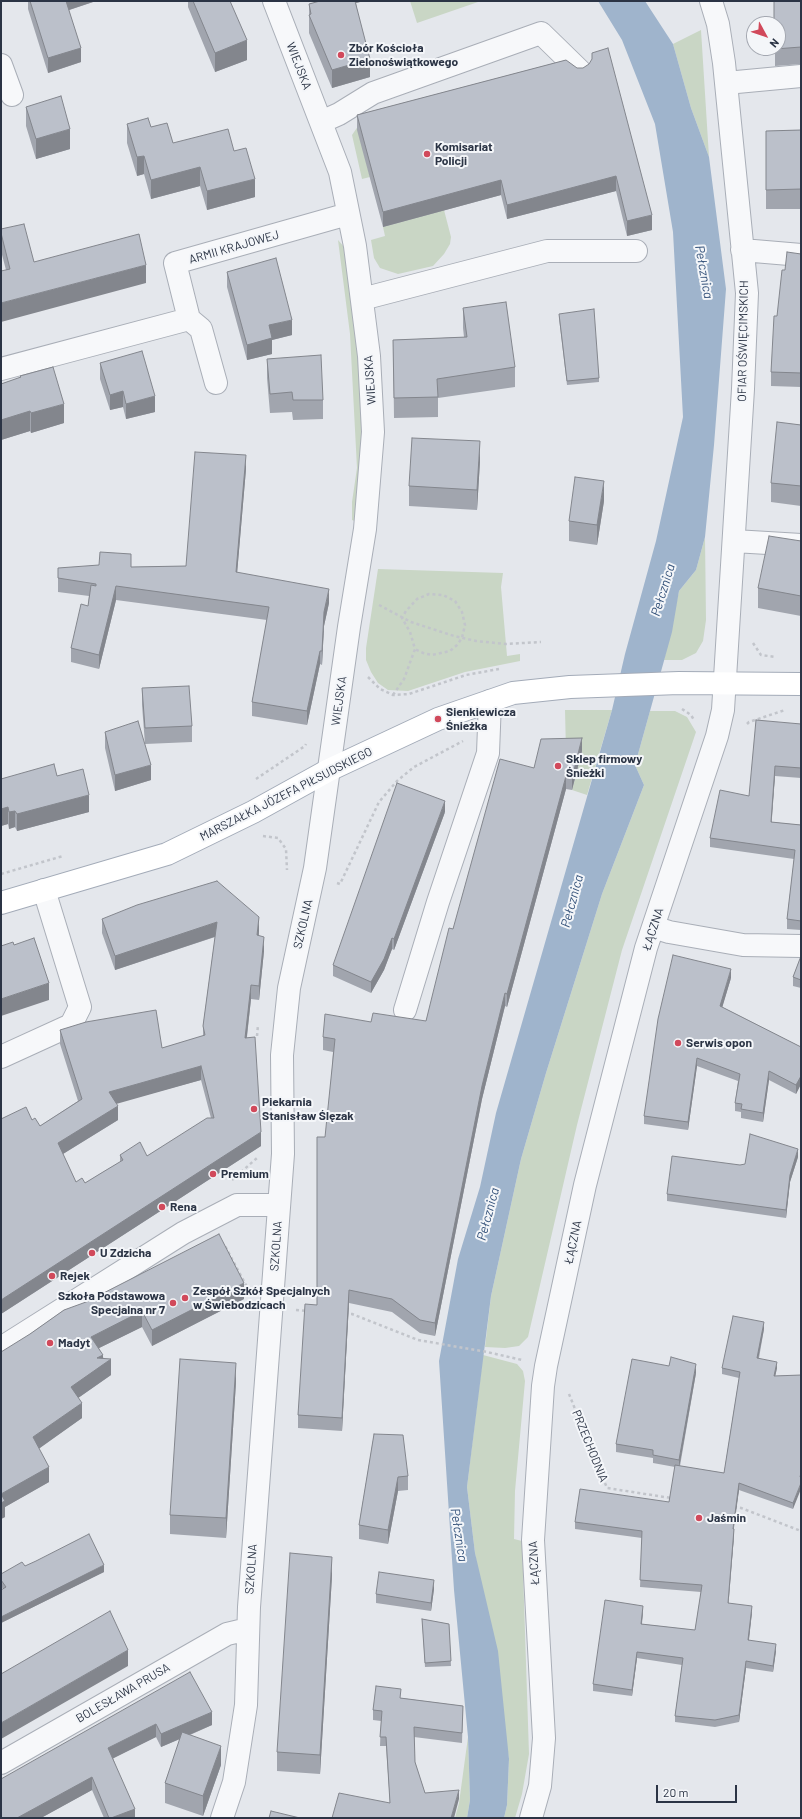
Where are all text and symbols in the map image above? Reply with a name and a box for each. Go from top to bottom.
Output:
north arrow [746,16,786,56]
text: N [767,36,782,50]
street label: WIEJSKA [283,40,315,92]
place label: Zbór Kościoła Zielonoświątkowego [349,41,458,69]
marker: Zbór Kościoła Zielonoświątkowego [336,50,346,60]
place label: Komisariat Policji [435,140,493,168]
marker: Komisariat Policji [422,149,432,159]
street label: ARMII KRAJOWEJ [187,227,281,267]
water label: Pełcznica [692,244,716,300]
street label: OFIAR OŚWIĘCIMSKICH [735,280,751,402]
street label: WIEJSKA [361,355,379,405]
water label: Pełcznica [648,562,678,618]
street label: WIEJSKA [328,675,350,727]
place label: Sienkiewicza Śnieżka [446,705,516,733]
marker: Sienkiewicza Śnieżka [433,714,443,724]
street label: MARSZAŁKA JÓZEFA PIŁSUDSKIEGO [197,744,375,844]
place label: Sklep firmowy Śnieżki [566,752,642,780]
marker: Sklep firmowy Śnieżki [553,761,563,771]
water label: Pełcznica [557,873,587,929]
street label: SZKOLNA [290,898,316,950]
street label: ŁĄCZNA [639,906,667,952]
place label: Serwis opon [686,1036,752,1050]
marker: Serwis opon [673,1038,683,1048]
place label: Piekarnia Stanisław Ślęzak [262,1095,354,1123]
marker: Piekarnia Stanisław Ślęzak [249,1104,259,1114]
place label: Premium [221,1167,269,1181]
marker: Premium [208,1169,218,1179]
water label: Pełcznica [473,1186,503,1242]
place label: Rena [170,1200,197,1214]
marker: Rena [157,1202,167,1212]
street label: ŁĄCZNA [561,1219,585,1265]
street label: SZKOLNA [267,1220,285,1272]
place label: U Zdzicha [100,1246,151,1260]
marker: U Zdzicha [87,1248,97,1258]
place label: Rejek [60,1269,90,1283]
marker: Rejek [47,1271,57,1281]
place label: Zespół Szkół Specjalnych w Świebodzicach [193,1284,330,1312]
place label: Szkoła Podstawowa Specjalna nr 7 [58,1289,165,1317]
marker: Zespół Szkół Specjalnych w Świebodzicach [180,1293,190,1303]
marker: Szkoła Podstawowa Specjalna nr 7 [168,1298,178,1308]
place label: Madyt [58,1336,90,1350]
marker: Madyt [45,1338,55,1348]
street label: PRZECHODNIA [569,1408,611,1484]
water label: Pełcznica [447,1507,471,1563]
place label: Jaśmin [707,1511,746,1525]
marker: Jaśmin [694,1513,704,1523]
street label: ŁĄCZNA [526,1541,542,1585]
street label: SZKOLNA [242,1543,260,1595]
street label: BOLESŁAWA PRUSA [73,1660,173,1726]
scale bar [658,1777,739,1803]
text: 20 m [663,1785,689,1799]

